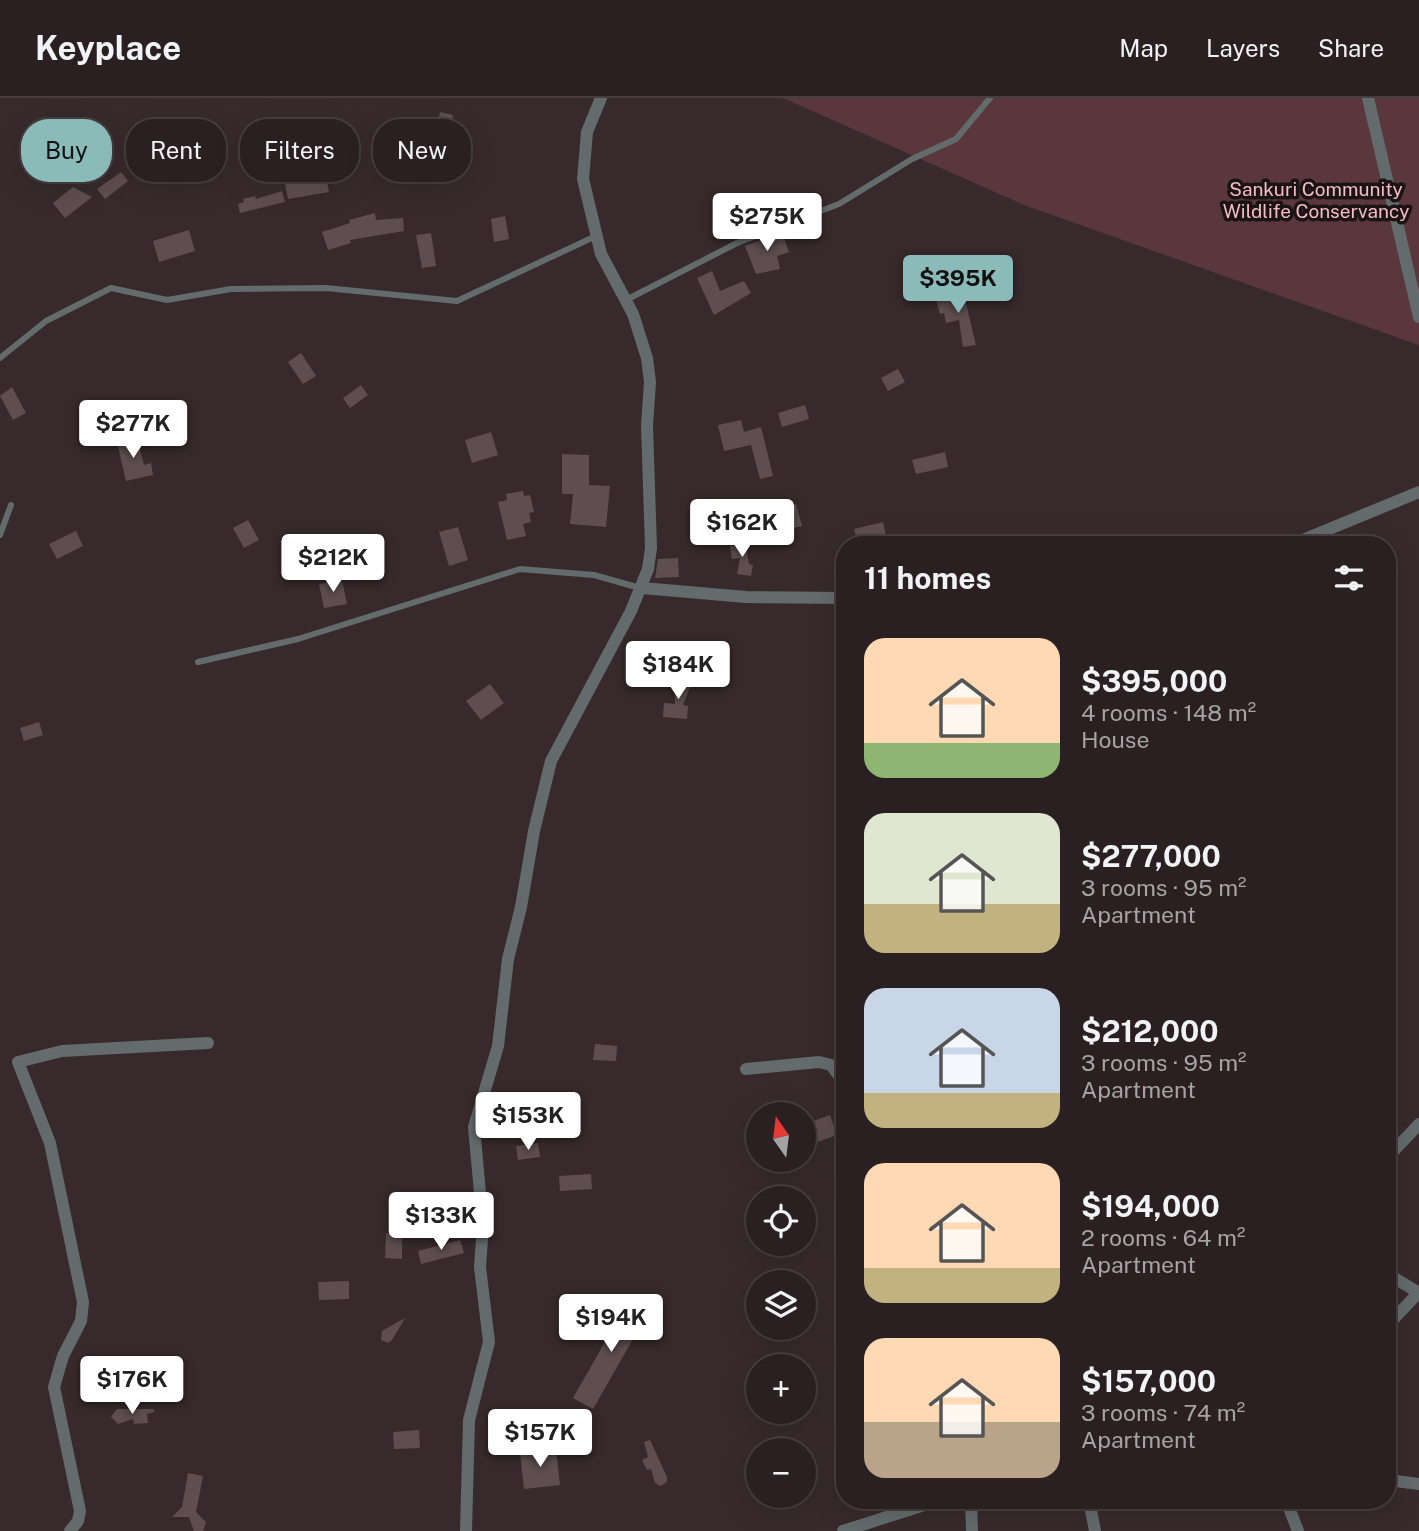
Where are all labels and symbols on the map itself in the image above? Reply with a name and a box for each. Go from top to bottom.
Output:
park label: Sankuri Community Wildlife Conservancy [1223,178,1409,222]
pin: $275K [718,194,816,253]
pin: $395K [909,256,1007,315]
pin: $277K [84,400,182,460]
pin: $162K [693,500,791,559]
pin: $212K [284,534,382,594]
pin: $184K [629,642,727,701]
pin: $153K [479,1093,577,1152]
north arrow [746,1102,816,1172]
pin: $133K [392,1192,490,1252]
pin: $194K [562,1294,660,1354]
pin: $176K [83,1356,181,1416]
pin: $157K [491,1410,589,1469]

